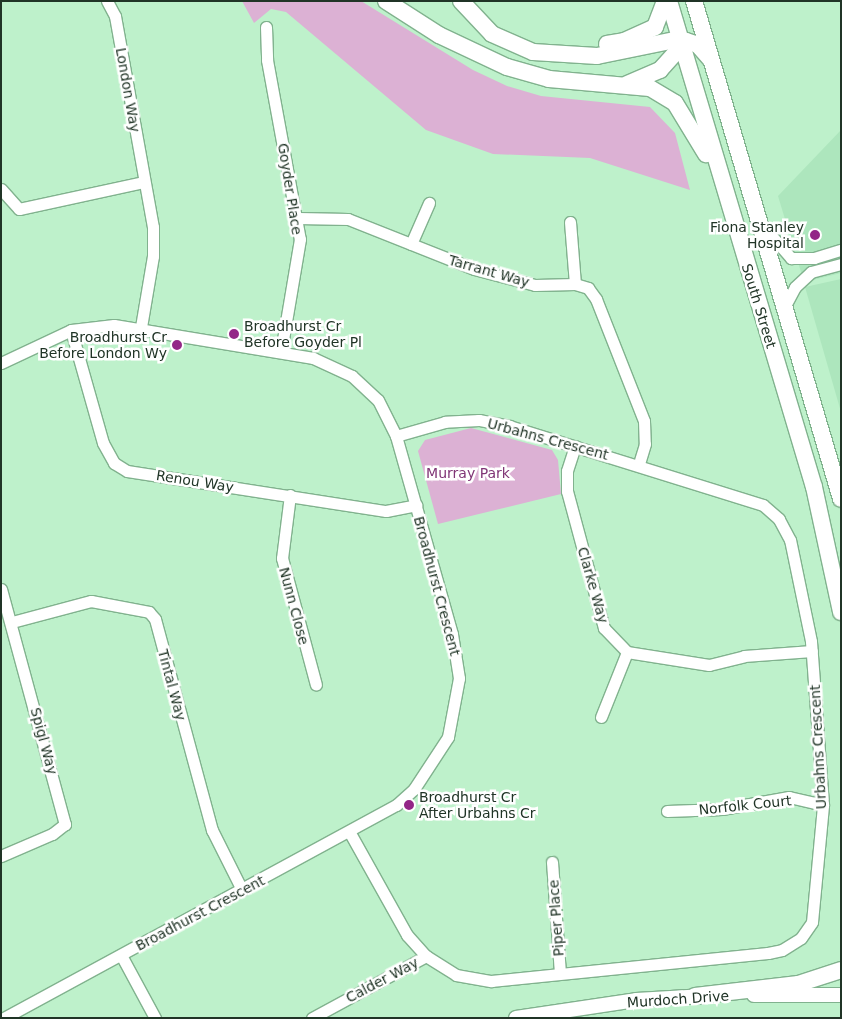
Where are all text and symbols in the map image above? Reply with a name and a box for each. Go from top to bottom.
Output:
street label: London Way [112,46,144,134]
street label: Goyder Place [274,142,306,236]
place label: Fiona Stanley Hospital [710,219,804,252]
marker: Fiona Stanley Hospital [808,228,822,242]
street label: Tarrant Way [447,251,531,291]
street label: South Street [738,262,780,350]
place label: Broadhurst Cr Before Goyder Pl [244,318,362,351]
marker: Broadhurst Cr Before Goyder Pl [228,328,240,340]
place label: Broadhurst Cr Before London Wy [39,329,167,362]
marker: Broadhurst Cr Before London Wy [171,339,183,351]
street label: Urbahns Crescent [486,415,610,463]
park label: Murray Park [426,465,510,481]
street label: Renou Way [155,467,235,495]
street label: Broadhurst Crescent [410,514,464,658]
street label: Clarke Way [574,545,612,625]
street label: Nunn Close [276,565,312,647]
street label: Tintal Way [154,648,190,722]
street label: Urbahns Crescent [806,684,830,810]
street label: Spigl Way [27,706,61,776]
place label: Broadhurst Cr After Urbahns Cr [419,789,536,822]
street label: Norfolk Court [698,792,792,818]
marker: Broadhurst Cr After Urbahns Cr [403,799,415,811]
street label: Broadhurst Crescent [133,872,267,954]
street label: Piper Place [545,879,567,957]
street label: Calder Way [343,954,421,1006]
street label: Murdoch Drive [626,987,730,1011]

